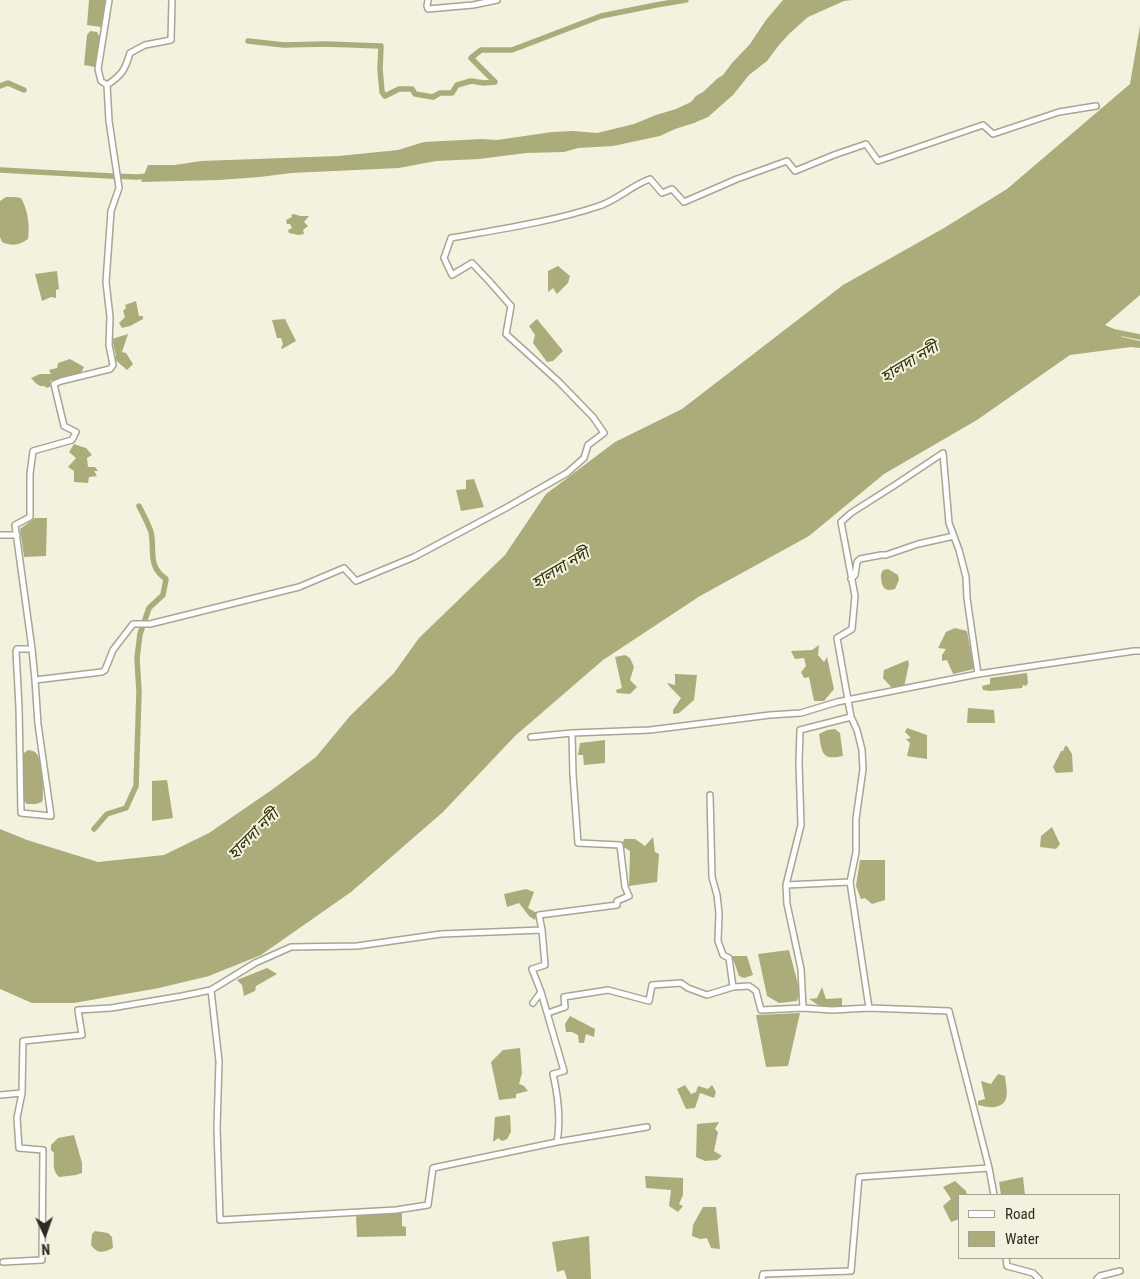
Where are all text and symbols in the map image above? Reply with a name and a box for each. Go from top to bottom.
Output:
water label: হালদা নদী [878,338,942,388]
water label: হালদা নদী [529,544,593,594]
water label: হালদা নদী [225,806,283,864]
legend [958,1194,1120,1259]
text: Road [1005,1205,1035,1223]
north arrow [20,1209,70,1259]
text: Water [1005,1230,1039,1248]
text: N [41,1241,50,1257]

